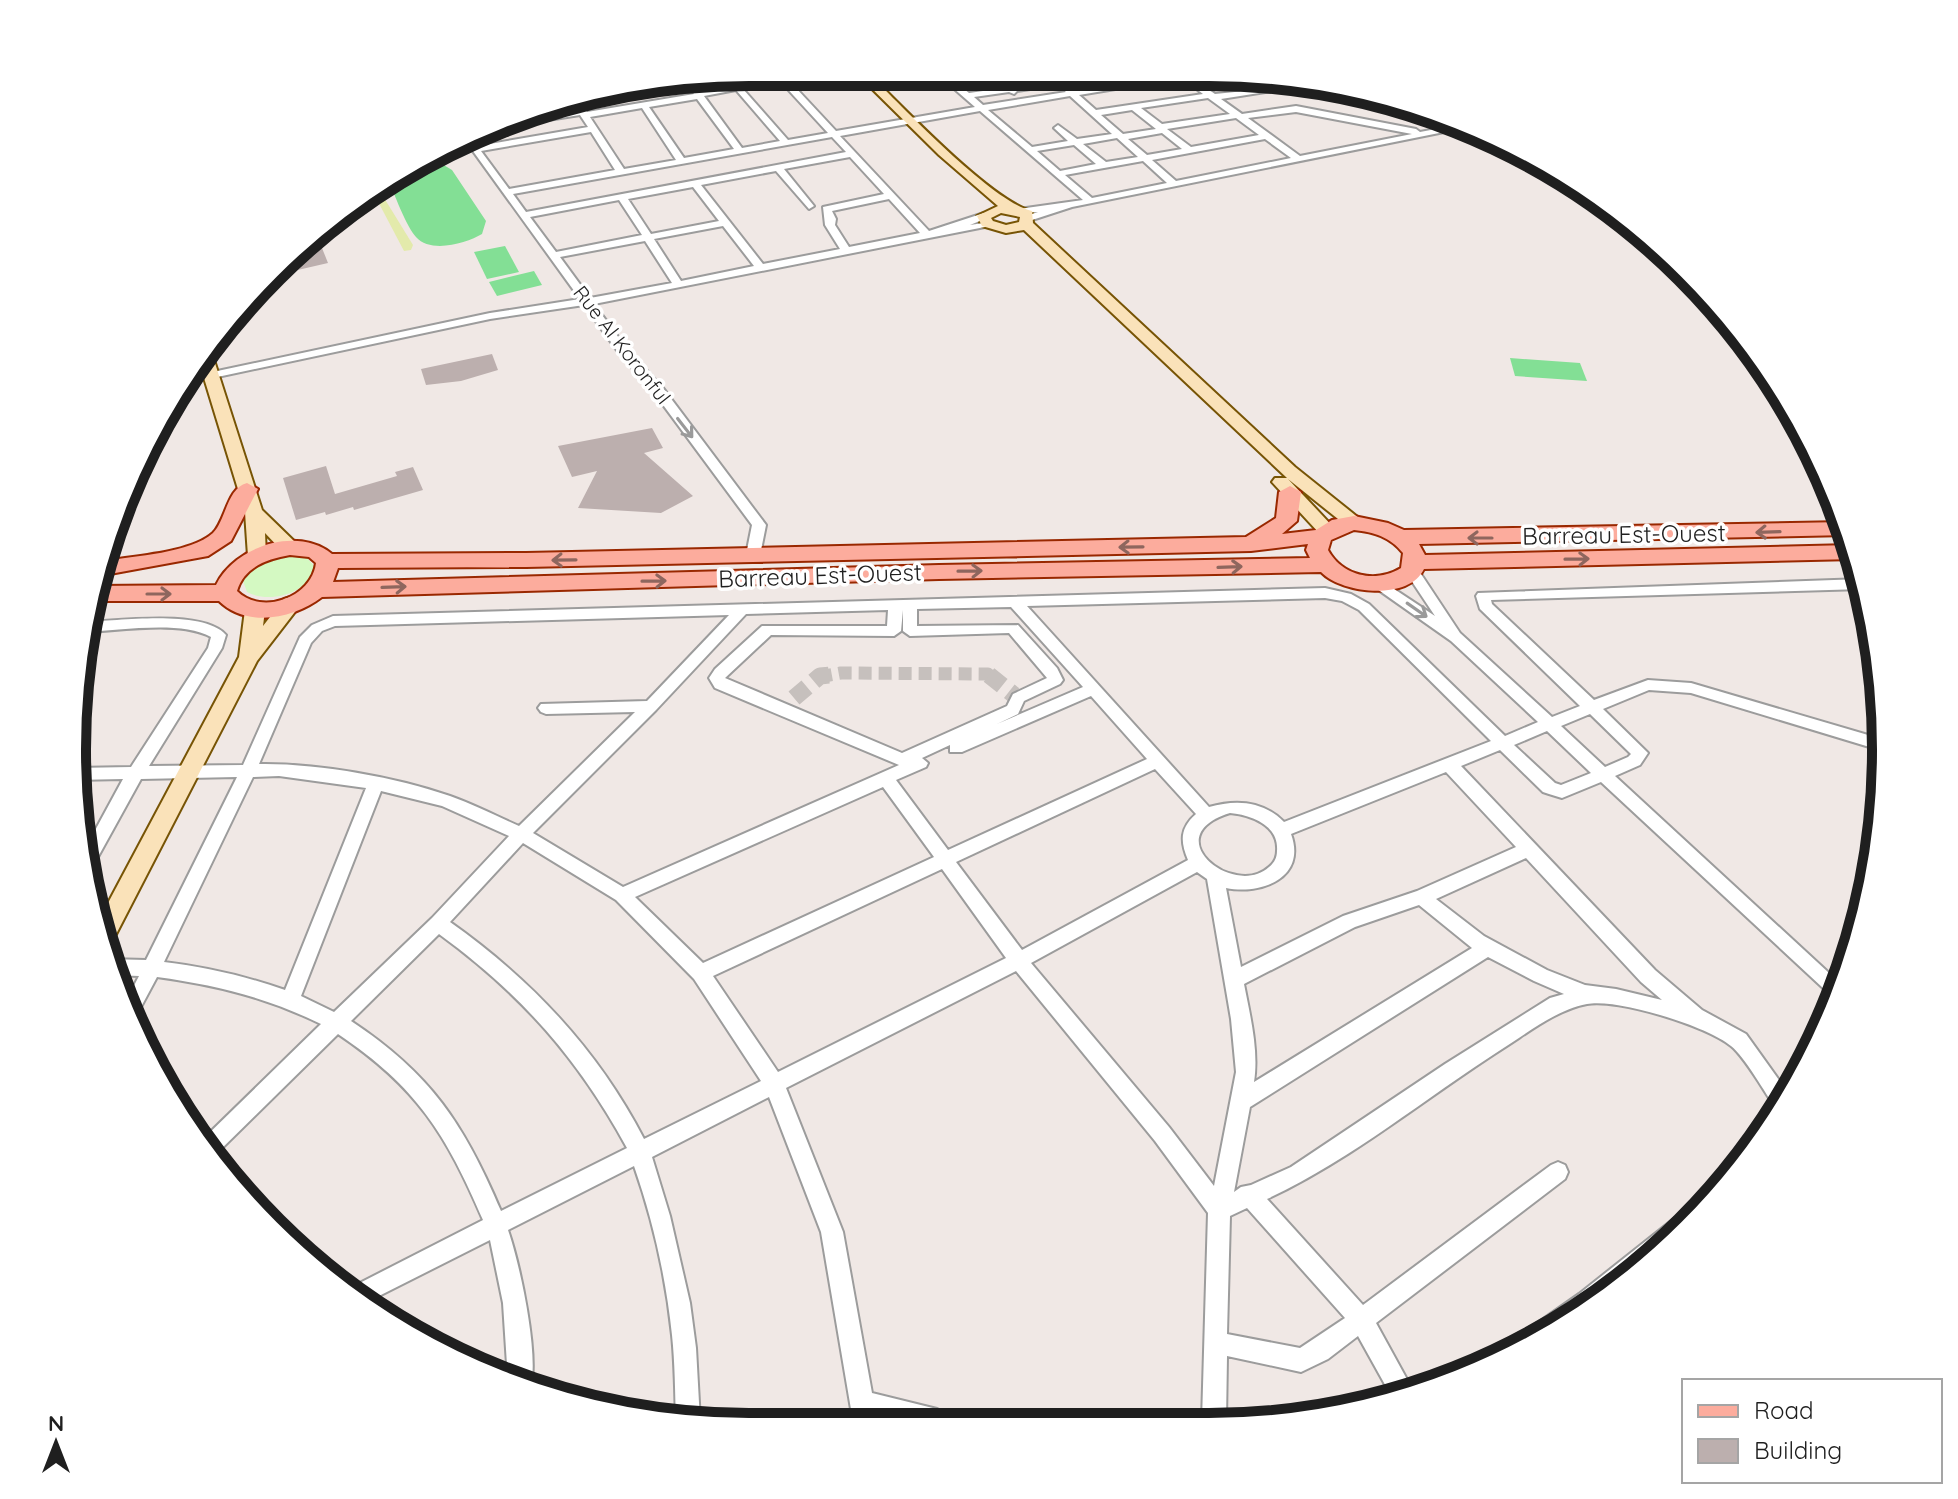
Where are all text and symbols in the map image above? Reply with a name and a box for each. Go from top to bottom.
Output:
street label: Rue Al Koronful [568,280,676,409]
one-way arrow [677,417,694,438]
street label: Barreau Est-Ouest [1522,517,1726,551]
one-way arrow [1755,524,1782,539]
one-way arrow [1467,530,1494,545]
one-way arrow [1118,539,1145,554]
one-way arrow [1563,551,1590,567]
one-way arrow [551,552,578,567]
street label: Barreau Est-Ouest [718,556,922,594]
one-way arrow [1216,559,1243,574]
one-way arrow [956,563,983,579]
one-way arrow [640,573,667,588]
one-way arrow [380,580,407,595]
one-way arrow [145,586,172,602]
one-way arrow [1405,602,1427,618]
legend [1682,1379,1942,1483]
text: Road [1754,1395,1814,1425]
north arrow [16,1403,96,1483]
text: N [48,1409,64,1437]
text: Building [1754,1435,1842,1465]

